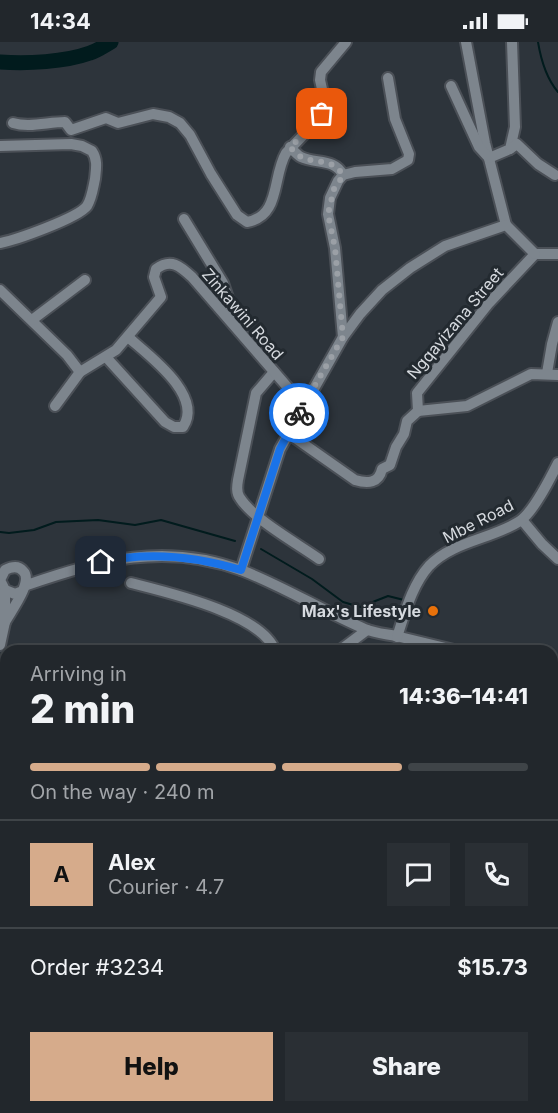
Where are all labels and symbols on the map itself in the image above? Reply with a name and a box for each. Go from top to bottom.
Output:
pin [296,88,347,139]
street label: Ngqayizana Street [403,263,507,383]
street label: Zinkawini Road [198,264,288,364]
courier [269,383,329,443]
street label: Mbe Road [439,495,517,547]
pin [75,536,126,587]
place label: Max's Lifestyle [302,601,421,621]
marker: Max's Lifestyle [426,604,440,618]

